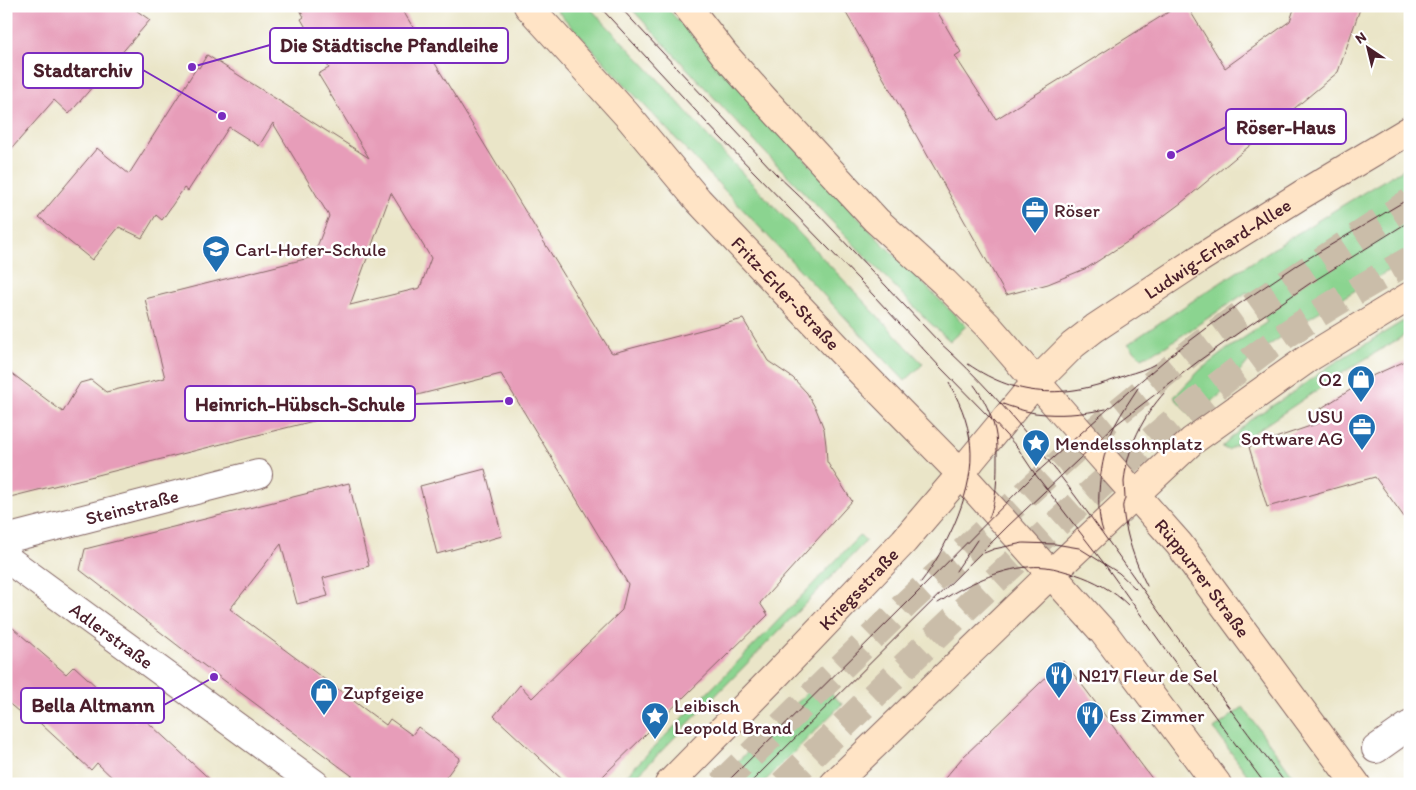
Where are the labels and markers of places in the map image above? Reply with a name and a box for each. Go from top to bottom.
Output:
callout: Die Städtische Pfandleihe [270,28,508,63]
callout: Stadtarchiv [23,53,143,88]
callout: Röser-Haus [1226,109,1346,144]
office icon: Röser [1020,195,1050,234]
place label: Röser [1054,199,1101,222]
school or university icon: Carl-Hofer-Schule [201,234,231,273]
place label: Carl-Hofer-Schule [235,238,386,261]
shop icon: O2 [1346,364,1376,403]
place label: O2 [1318,368,1342,391]
callout: Heinrich-Hübsch-Schule [185,386,415,421]
place label: USU Software AG [1241,405,1343,450]
office icon: USU Software AG [1347,412,1377,451]
place icon: Mendelssohnplatz [1021,428,1051,467]
place label: Mendelssohnplatz [1055,432,1202,455]
restaurant icon: №17 Fleur de Sel [1044,660,1074,699]
place label: №17 Fleur de Sel [1078,664,1219,687]
shop icon: Zupfgeige [309,677,339,716]
place label: Zupfgeige [343,681,424,704]
callout: Bella Altmann [21,688,164,723]
place label: Leibisch Leopold Brand [674,694,793,739]
restaurant icon: Ess Zimmer [1075,700,1105,739]
place icon: Leibisch Leopold Brand [640,701,670,740]
place label: Ess Zimmer [1109,704,1205,727]

